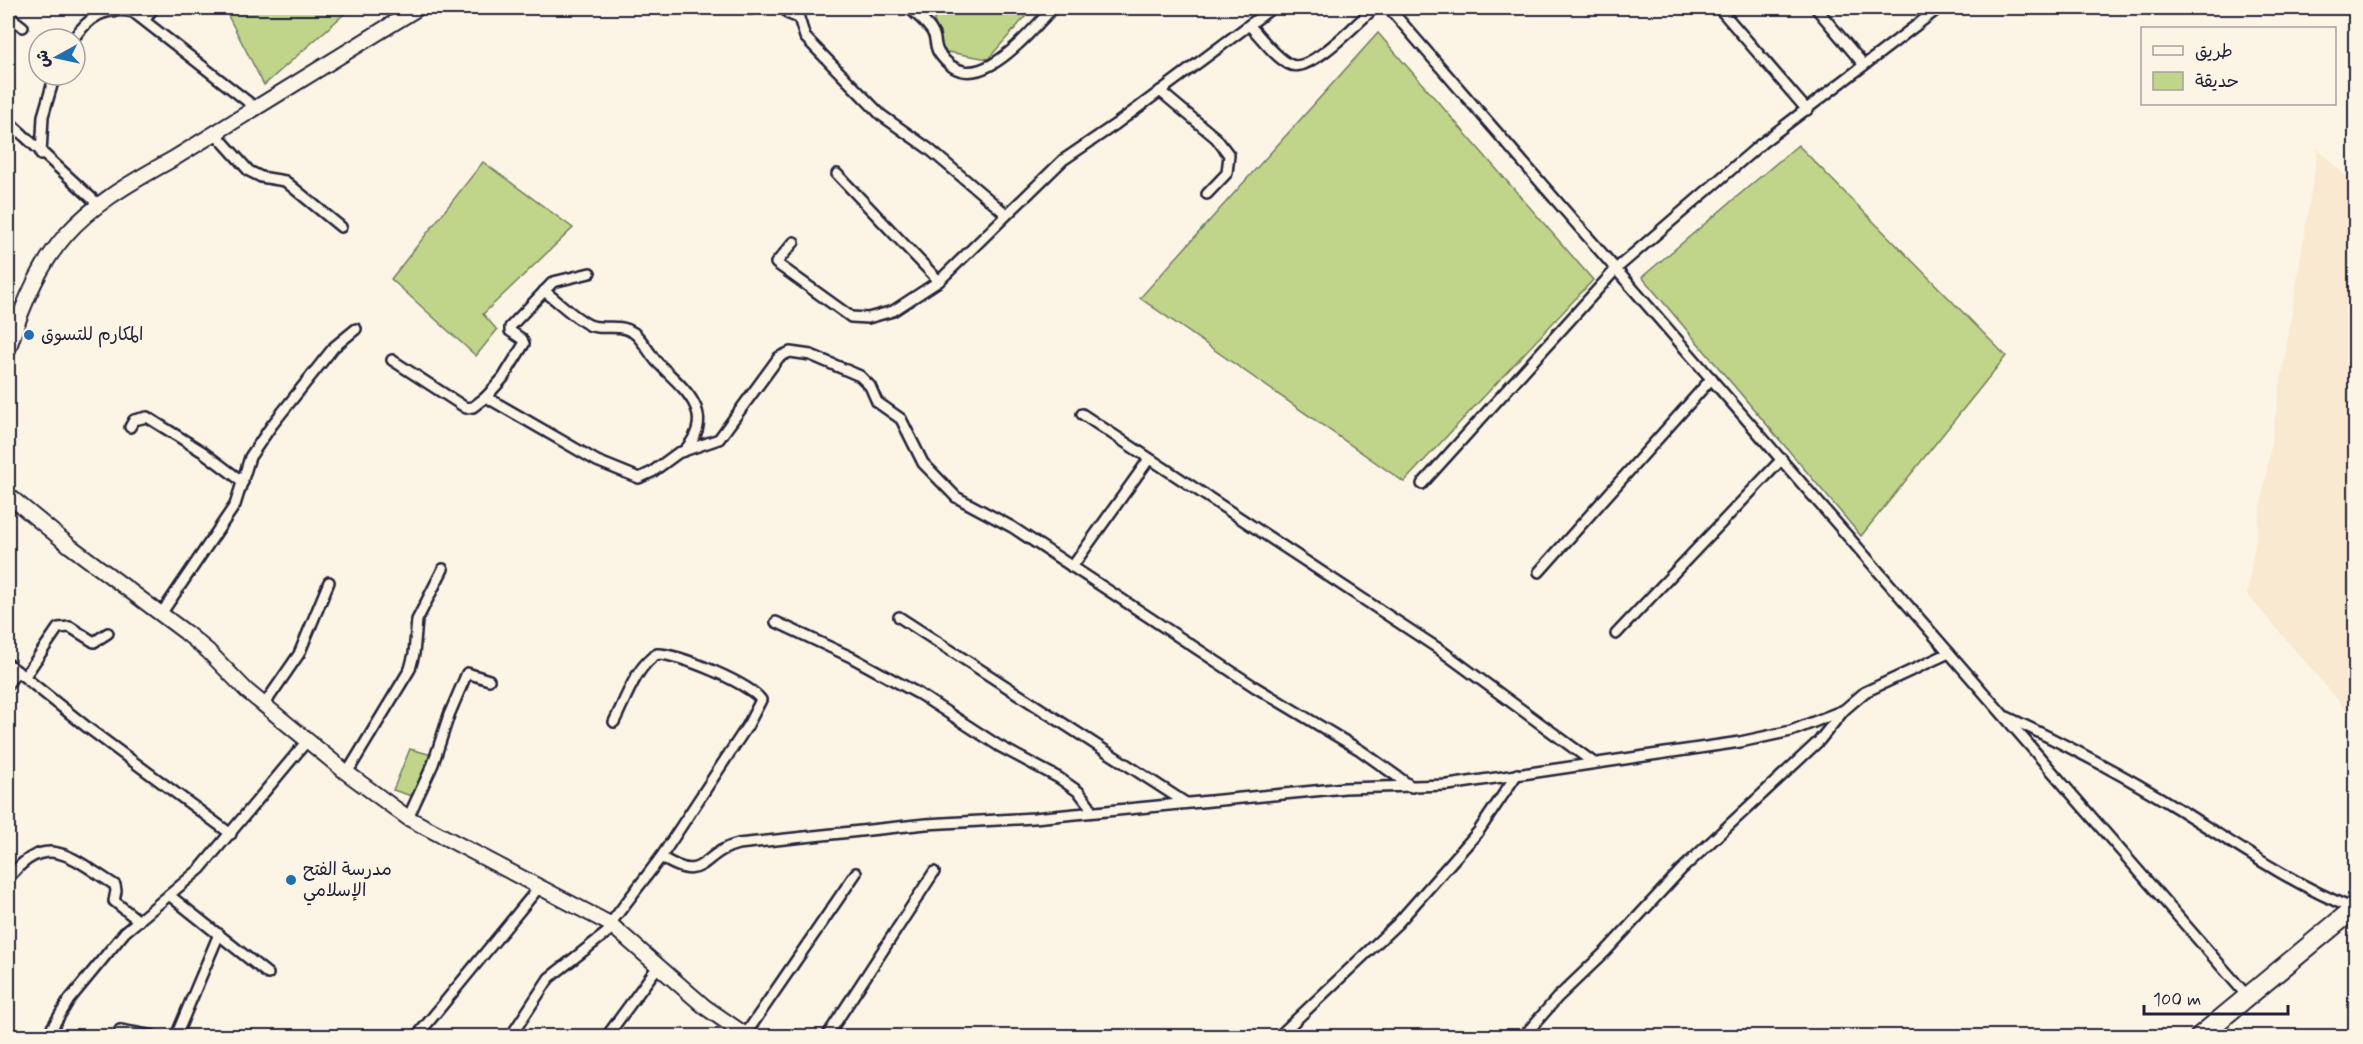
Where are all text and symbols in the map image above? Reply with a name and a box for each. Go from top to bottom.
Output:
north arrow [27,27,87,87]
legend [2141,27,2336,105]
text: طريق [2195,40,2233,64]
text: ش [32,49,55,69]
text: حديقة [2195,70,2239,94]
place label: المكارم للتسوق [41,323,143,348]
marker: المكارم للتسوق [22,328,36,342]
place label: مدرسة الفتح الإسلامي [303,858,392,906]
marker: مدرسة الفتح الإسلامي [284,873,298,887]
scale bar [2144,978,2288,1016]
text: 100 m [2153,988,2201,1012]

